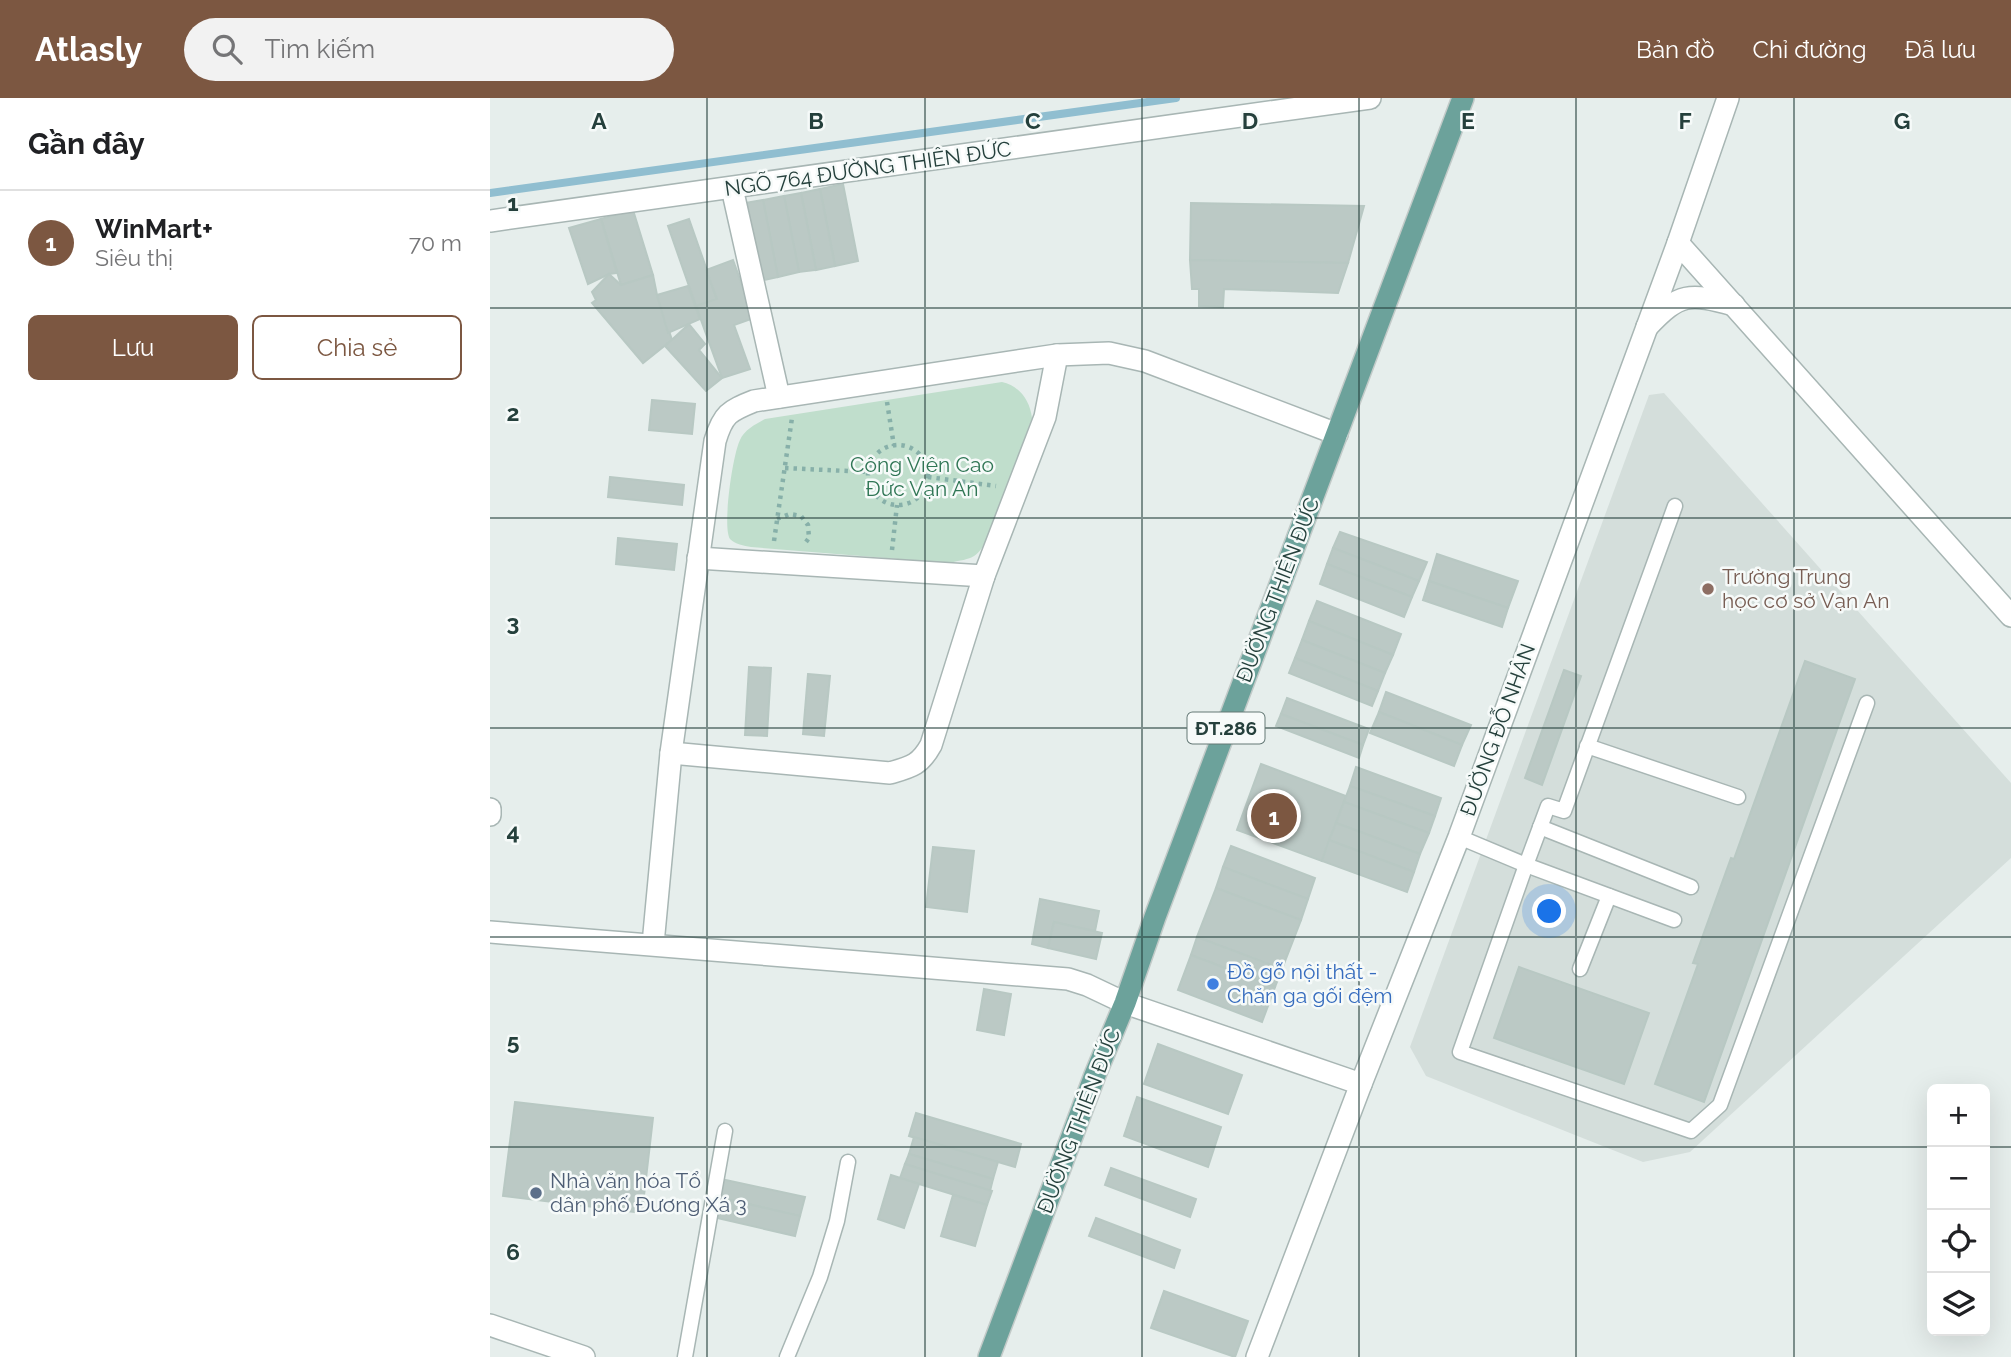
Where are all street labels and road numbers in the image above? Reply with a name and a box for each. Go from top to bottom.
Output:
street label: NGÕ 764 ĐƯỜNG THIÊN ĐỨC [723,136,1013,201]
street label: ĐƯỜNG THIÊN ĐỨC [1231,494,1324,686]
street label: ĐƯỜNG ĐỖ NHÂN [1454,640,1540,820]
road number: ĐT.286 [1188,712,1264,744]
street label: ĐƯỜNG THIÊN ĐỨC [1032,1025,1125,1217]

